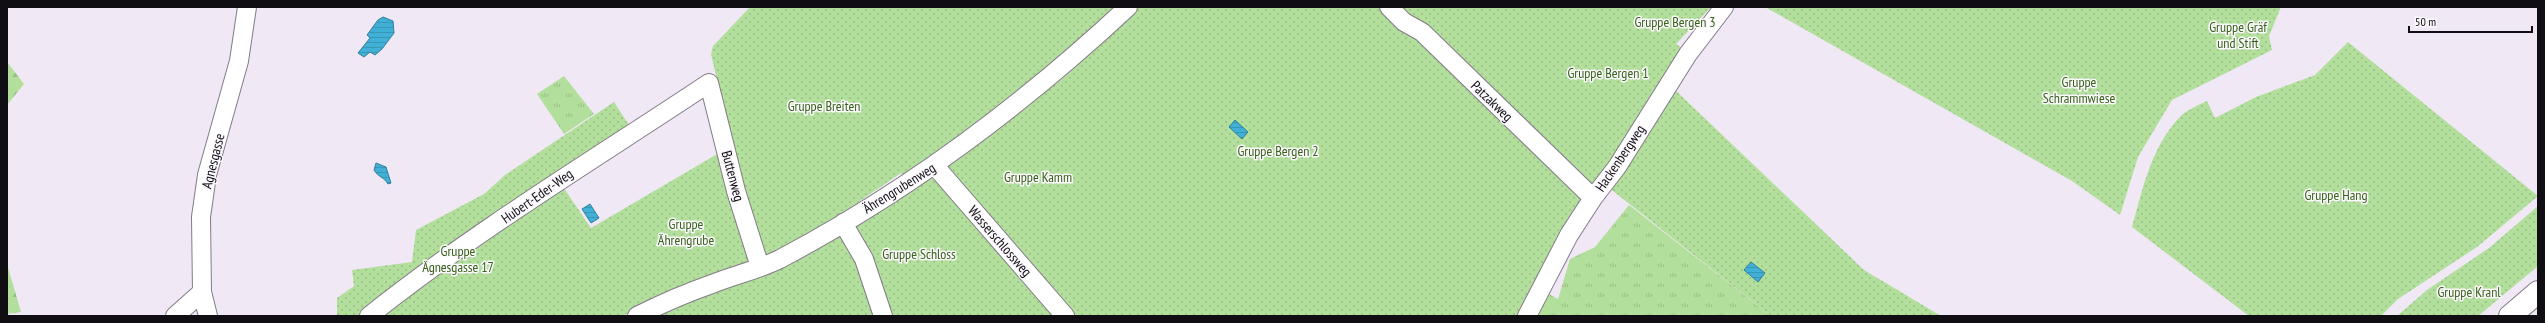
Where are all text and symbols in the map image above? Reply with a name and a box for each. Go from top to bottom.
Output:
scale bar [2409,8,2532,34]
park label: Gruppe Bergen 3 [1634,13,1716,31]
text: 50 m [2415,14,2436,29]
park label: Gruppe Gräf und Stift [2209,18,2267,52]
park label: Gruppe Bergen 1 [1567,64,1649,82]
park label: Gruppe Schrammwiese [2043,73,2115,107]
street label: Patzakweg [1467,77,1517,125]
park label: Gruppe Breiten [788,97,860,115]
street label: Hackenbergweg [1591,121,1649,195]
street label: Agnesgasse [197,131,229,190]
park label: Gruppe Bergen 2 [1237,142,1319,160]
street label: Buttenweg [718,149,748,203]
street label: Ährengrubenweg [859,159,939,217]
street label: Hubert-Eder-Weg [498,165,576,227]
park label: Gruppe Kamm [1004,168,1072,186]
park label: Gruppe Hang [2304,186,2368,204]
street label: Wasserschlossweg [964,202,1036,280]
park label: Gruppe Ährengrube [658,215,714,249]
park label: Gruppe Ägnesgasse 17 [422,242,494,276]
park label: Gruppe Schloss [882,245,956,263]
park label: Gruppe Kranl [2437,283,2501,301]

